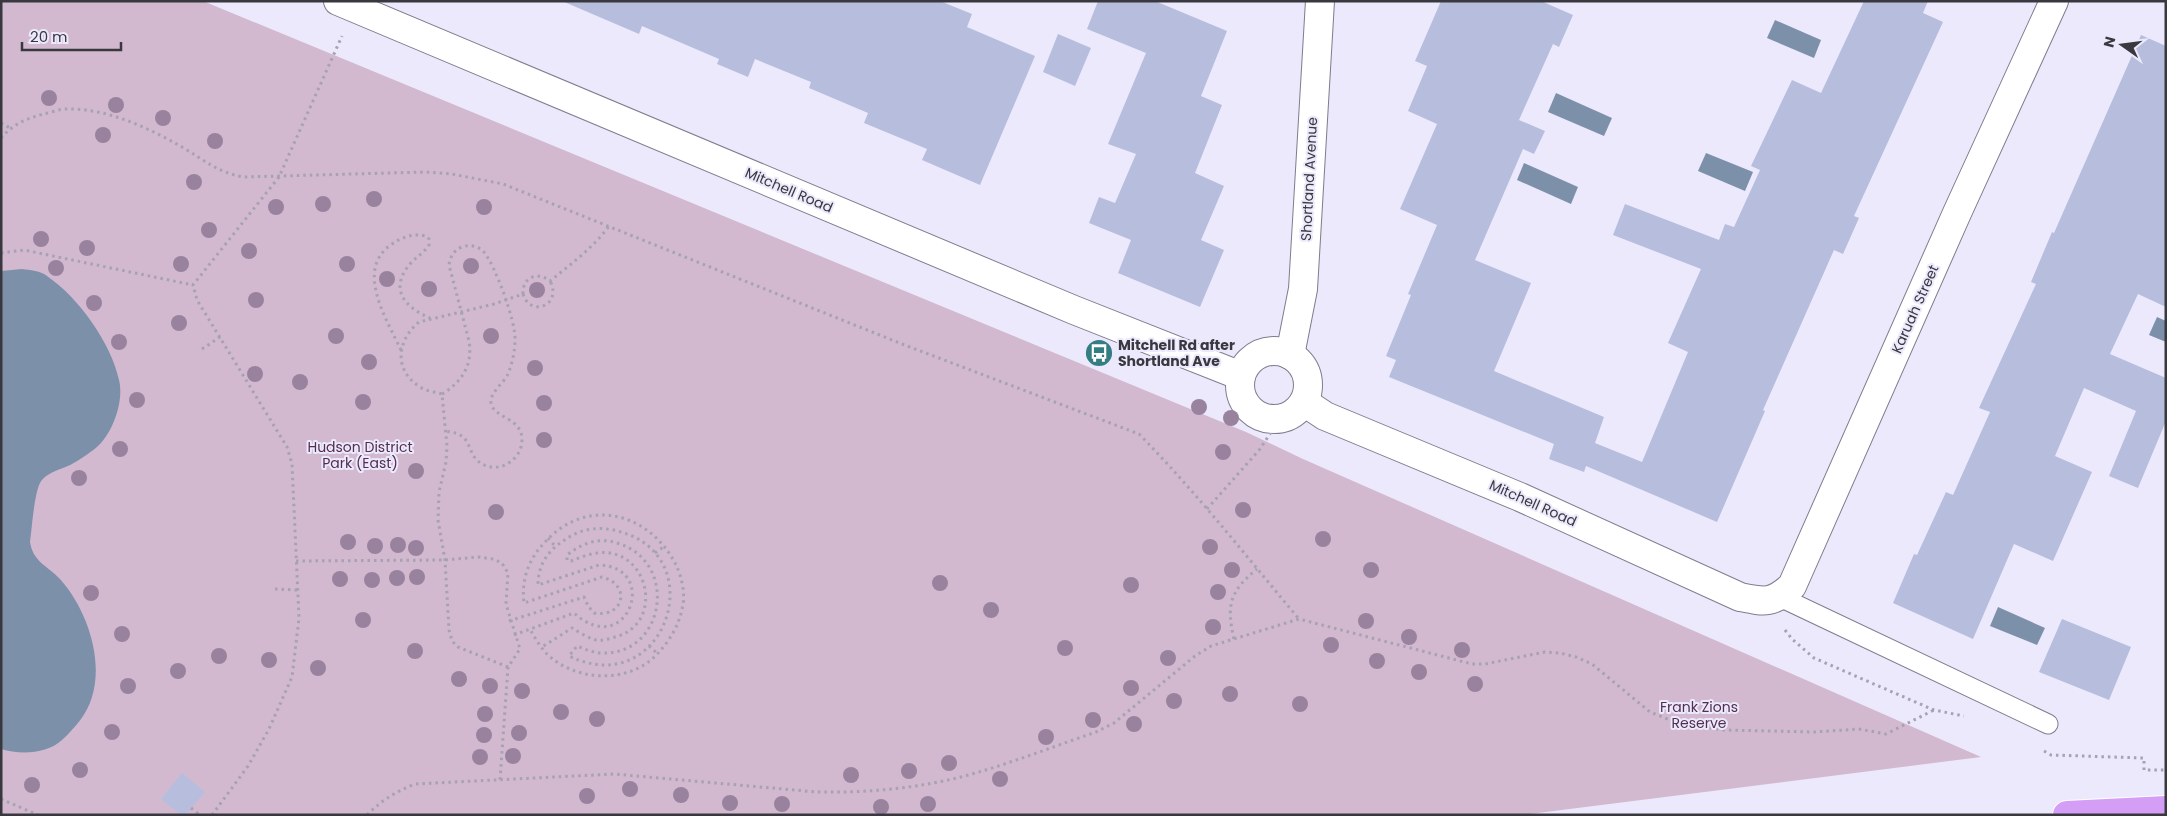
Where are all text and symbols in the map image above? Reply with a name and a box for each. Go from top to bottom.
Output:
scale bar [22,20,121,52]
north arrow [2097,20,2147,70]
text: 20 m [30,26,68,47]
text: N [2098,34,2120,49]
street label: Shortland Avenue [1296,116,1322,241]
street label: Mitchell Road [742,162,836,218]
street label: Karuah Street [1887,261,1943,357]
place label: Mitchell Rd after Shortland Ave [1118,335,1235,371]
bus stop icon: Mitchell Rd after Shortland Ave [1084,338,1114,368]
park label: Hudson District Park (East) [307,437,413,473]
street label: Mitchell Road [1486,475,1580,531]
park label: Frank Zions Reserve [1660,697,1738,733]

